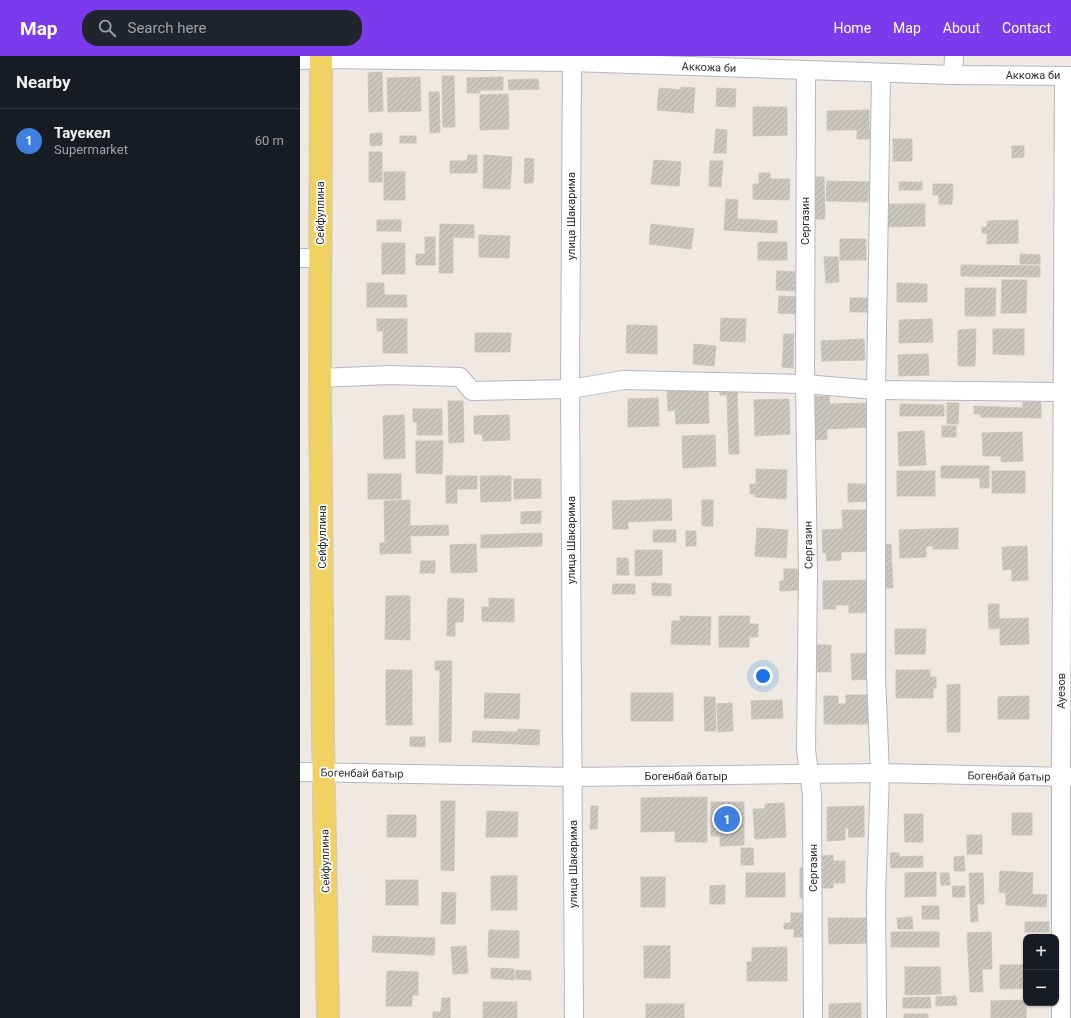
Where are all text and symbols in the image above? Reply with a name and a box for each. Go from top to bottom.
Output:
search box [82,10,362,46]
text: Map [20,17,58,40]
icon: search [96,17,118,39]
text: Search here [128,19,206,37]
text: Home [833,20,871,36]
text: Map [893,20,921,36]
text: About [943,20,980,36]
text: Contact [1002,20,1051,36]
street label: Аккожа би [681,60,736,75]
street label: Аккожа би [1006,69,1060,82]
text: Nearby [16,72,71,92]
text: Тауекел [54,124,111,142]
text: 1 [25,133,33,148]
text: 60 m [255,133,284,148]
text: Supermarket [54,142,128,157]
street label: улица Шакарима [565,172,578,260]
street label: Сейфуллина [314,181,327,245]
street label: Сергазин [799,197,812,245]
street label: улица Шакарима [565,496,578,584]
street label: Сейфуллина [316,505,329,569]
street label: Сергазин [802,521,815,569]
your location [753,666,773,686]
street label: Ауезов [1055,673,1068,709]
street label: Богенбай батыр [320,766,404,781]
street label: Богенбай батыр [967,769,1051,784]
street label: Богенбай батыр [644,770,728,783]
pin: 1 [714,804,740,834]
street label: улица Шакарима [567,820,580,908]
street label: Сейфуллина [318,829,333,893]
street label: Сергазин [807,844,820,892]
map controls [1023,934,1059,1006]
button: + [1023,934,1059,970]
button: − [1023,970,1059,1006]

